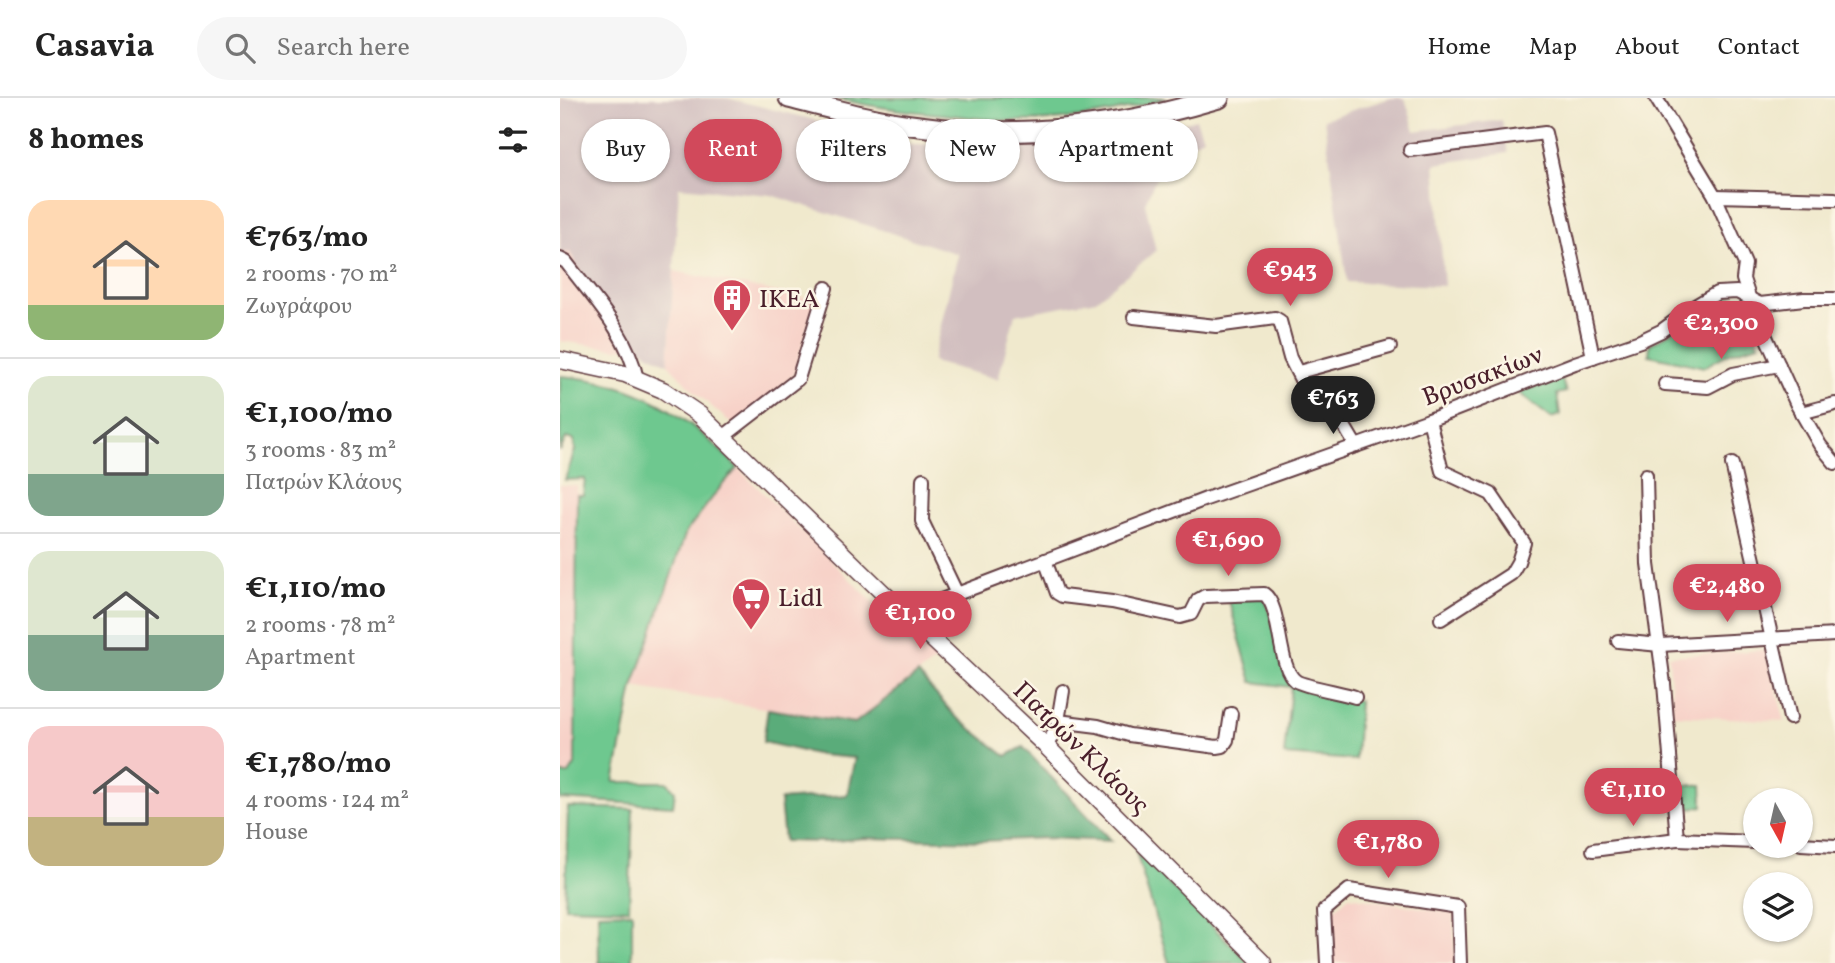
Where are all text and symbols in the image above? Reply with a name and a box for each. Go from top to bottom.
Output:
search box [197,17,687,80]
text: Casavia [35,25,155,71]
icon: search [221,29,259,67]
text: Search here [277,30,410,66]
text: Home [1427,31,1491,65]
text: Map [1529,31,1577,65]
text: About [1615,31,1680,65]
text: Contact [1718,31,1800,65]
text: 8 homes [28,119,144,161]
chip: Buy [581,119,670,182]
chip: Rent [684,119,782,182]
chip: Filters [796,119,911,182]
chip: New [925,119,1020,182]
chip: Apartment [1034,119,1198,182]
icon: filters [494,121,532,159]
text: €763/mo [245,217,368,259]
icon: home [84,228,168,312]
pin: €943 [1249,248,1331,308]
text: €943 [1263,255,1317,287]
text: 2 rooms · 70 m² [245,259,398,291]
building icon: IKEA [711,277,753,332]
place label: IKEA [759,282,820,318]
text: Ζωγράφου [245,291,352,323]
pin: €2,300 [1664,302,1778,361]
text: €2,300 [1683,308,1759,340]
street label: Βρυσακίων [1417,337,1548,416]
pin: €763 [1292,376,1374,436]
text: €763 [1307,383,1359,415]
text: €1,100/mo [245,393,393,435]
icon: home [84,404,168,488]
text: 3 rooms · 83 m² [245,435,396,467]
text: Πατρών Κλάους [245,467,402,499]
pin: €1,690 [1171,518,1285,578]
text: €1,690 [1192,525,1264,557]
pin: €2,480 [1670,564,1784,624]
text: €1,110/mo [245,568,386,610]
text: €2,480 [1689,571,1765,603]
supermarket icon: Lidl [730,576,772,631]
icon: home [84,579,168,663]
place label: Lidl [778,581,823,617]
pin: €1,100 [863,592,977,651]
text: €1,100 [885,598,955,630]
text: 2 rooms · 78 m² [245,610,396,642]
text: Apartment [245,642,356,674]
street label: Πατρών Κλάους [1004,674,1157,823]
text: €1,780/mo [245,743,391,785]
icon: home [84,754,168,838]
pin: €1,110 [1576,768,1690,828]
text: €1,110 [1600,775,1666,807]
text: 4 rooms · 124 m² [245,785,409,817]
north arrow [1743,788,1813,858]
map controls [1743,788,1813,942]
text: House [245,817,308,849]
pin: €1,780 [1331,820,1445,880]
text: €1,780 [1353,827,1423,859]
button: layers [1743,872,1813,942]

